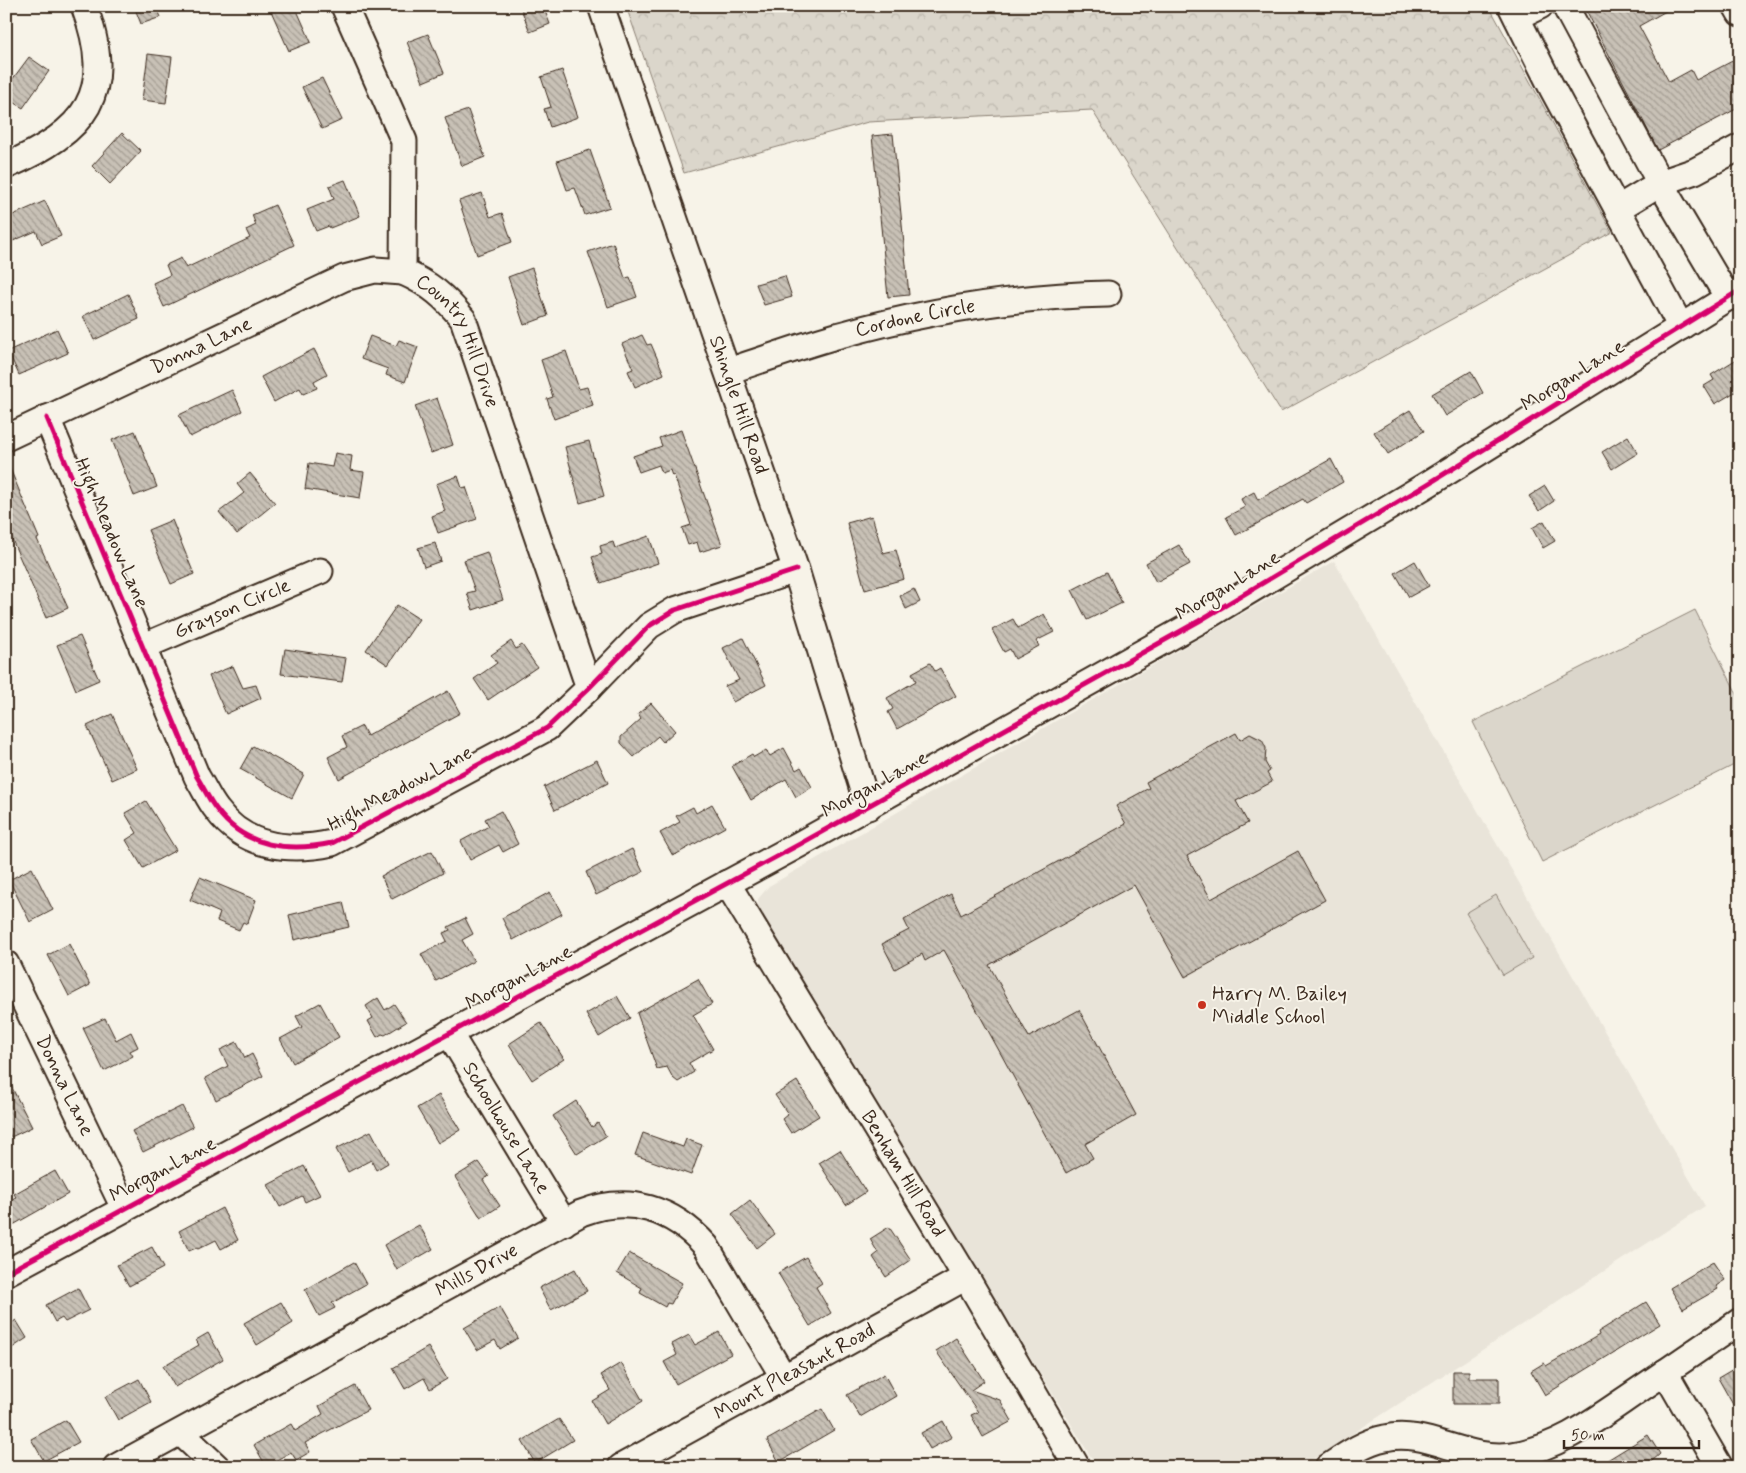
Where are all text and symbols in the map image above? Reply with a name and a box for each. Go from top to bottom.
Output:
street label: Country Hill Drive [411,268,506,411]
street label: Cordone Circle [852,292,977,344]
street label: Donna Lane [146,310,256,381]
street label: Shingle Hill Road [703,332,775,478]
street label: Morgan Lane [1516,333,1631,419]
street label: High Meadow Lane [65,454,155,613]
street label: Morgan Lane [1171,544,1286,629]
street label: Grayson Circle [170,572,295,645]
street label: High Meadow Lane [323,739,478,840]
street label: Morgan Lane [817,745,934,826]
street label: Morgan Lane [461,938,578,1018]
place label: Harry M. Bailey Middle School [1212,981,1347,1031]
marker: Harry M. Bailey Middle School [1196,999,1208,1011]
street label: Donna Lane [29,1031,101,1140]
street label: Schoolhouse Lane [456,1057,557,1199]
street label: Benham Hill Road [854,1105,952,1242]
street label: Morgan Lane [105,1130,222,1210]
street label: Mills Drive [431,1236,523,1303]
street label: Mount Pleasant Road [709,1316,880,1427]
scale bar [1564,1418,1698,1450]
text: 50 m [1571,1426,1605,1446]

